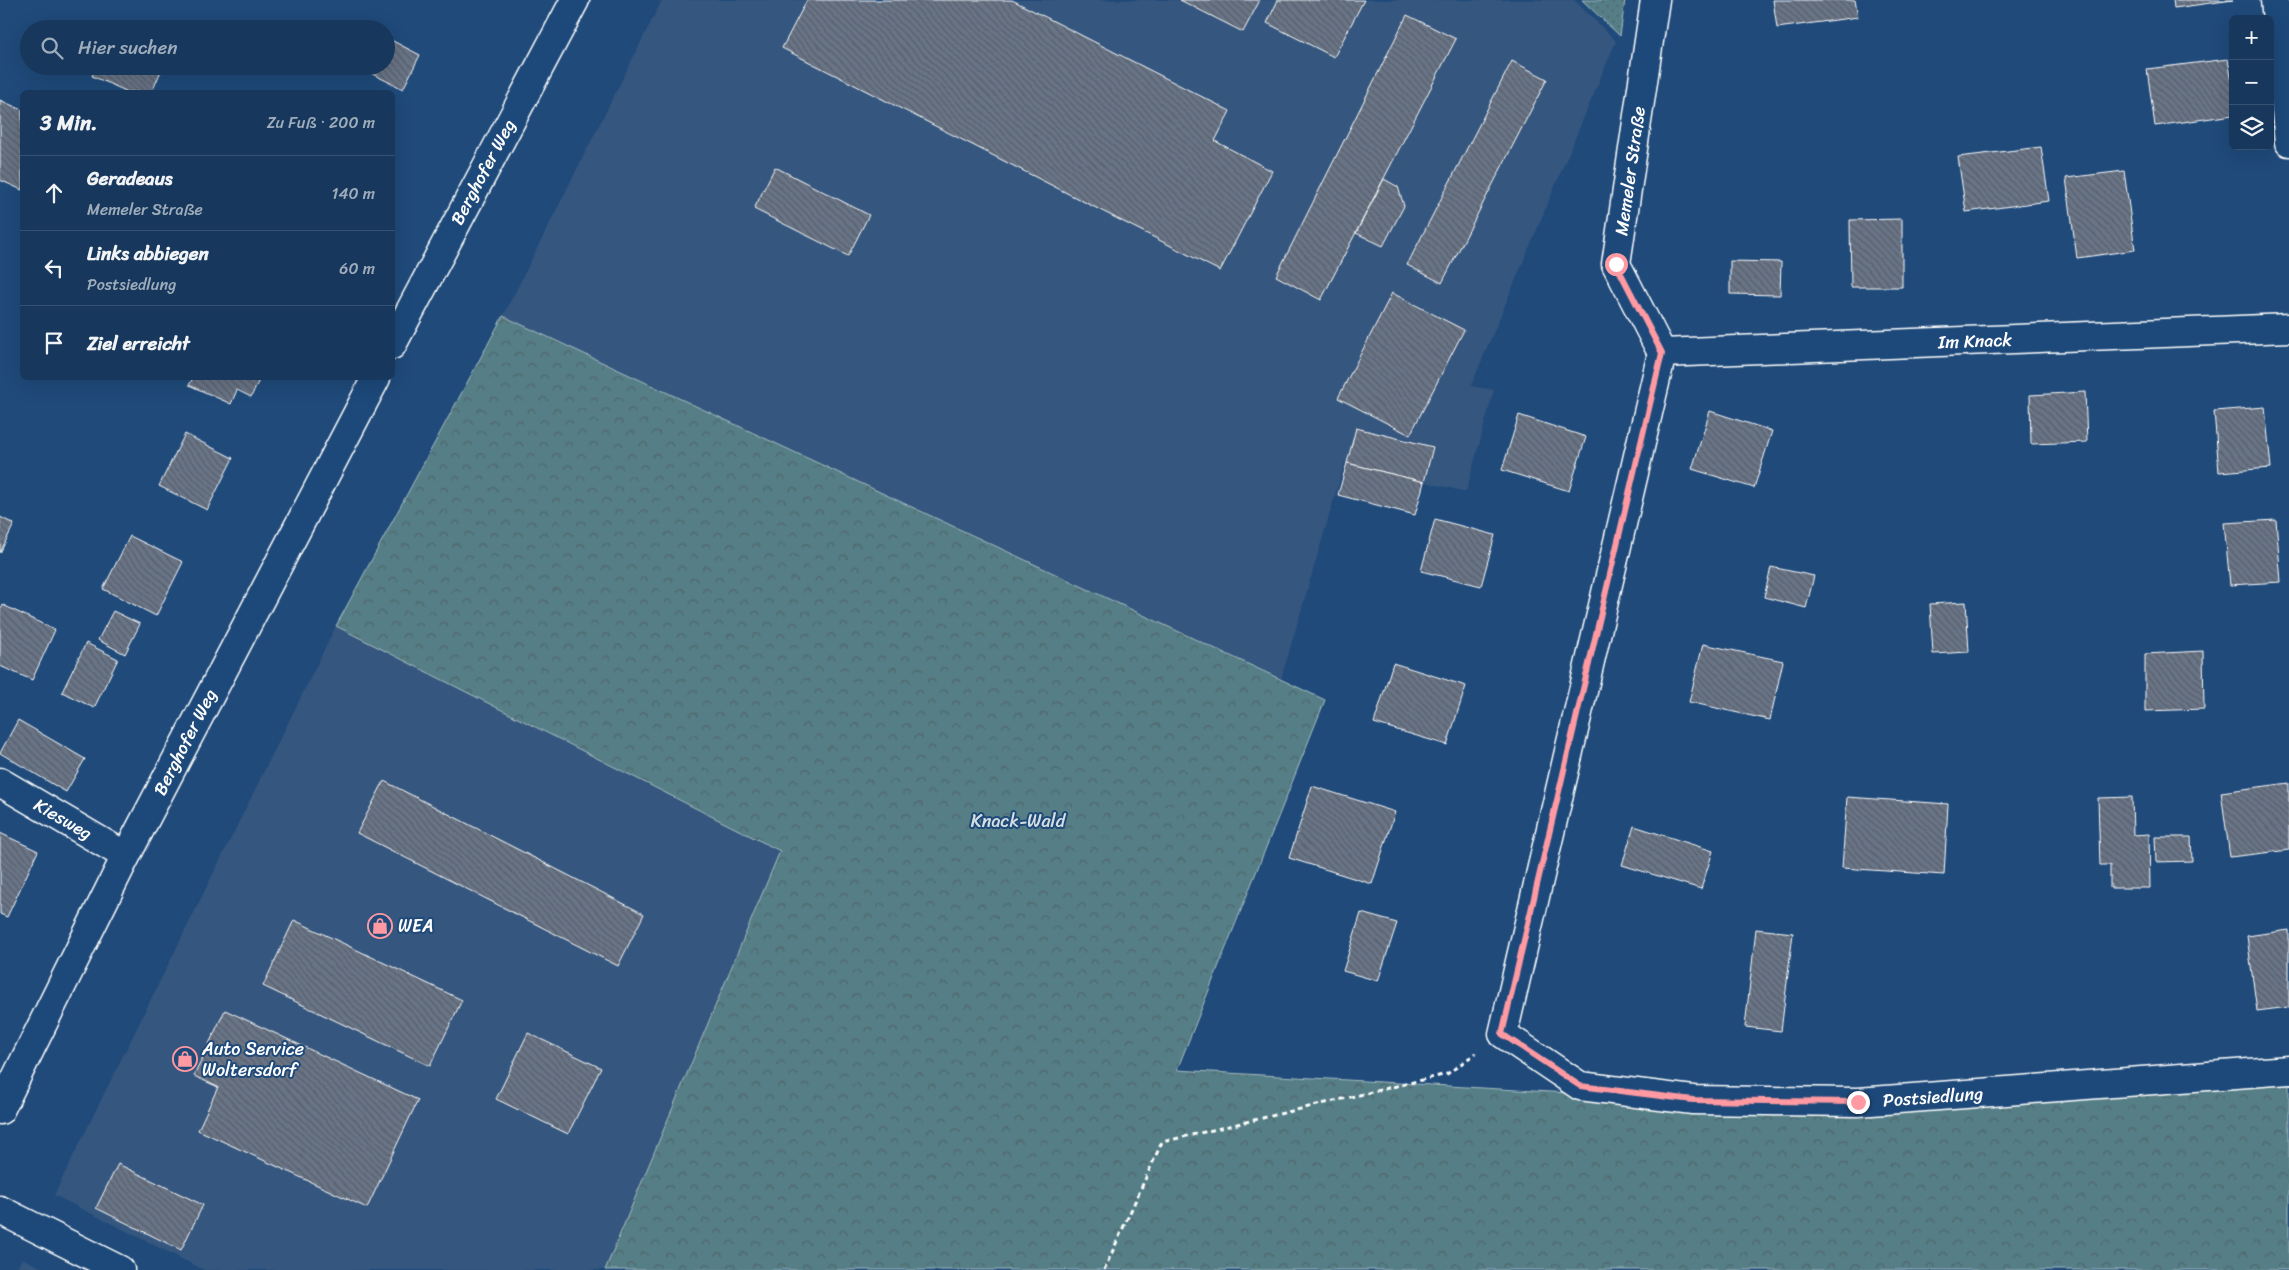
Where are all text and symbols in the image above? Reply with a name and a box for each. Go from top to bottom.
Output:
map controls [2229,15,2274,150]
button: + [2229,15,2274,60]
search box [20,20,395,75]
text: Hier suchen [78,31,178,64]
icon: search [38,34,66,62]
button: − [2229,60,2274,105]
text: 3 Min. [40,104,98,142]
street label: Memeler Straße [1605,104,1655,238]
button: layers [2229,105,2274,150]
text: Zu Fuß · 200 m [267,108,375,137]
street label: Berghofer Weg [442,113,524,231]
text: Geradeaus [87,162,173,195]
icon: ahead [40,179,68,207]
text: 140 m [332,179,375,208]
text: Memeler Straße [87,195,203,224]
text: Links abbiegen [87,237,209,270]
route start [1605,253,1628,276]
icon: left [40,254,68,282]
text: 60 m [339,254,375,283]
text: Postsiedlung [87,270,176,299]
street label: Im Knack [1937,324,2013,358]
text: Ziel erreicht [87,327,190,360]
icon: arrive [40,329,68,357]
street label: Berghofer Weg [144,683,226,801]
street label: Kiesweg [27,789,99,849]
park label: Knack-Wald [971,805,1067,837]
place label: WEA [398,910,434,942]
shop icon: WEA [367,913,393,939]
place label: Auto Service Woltersdorf [201,1033,304,1086]
shop icon: Auto Service Woltersdorf [172,1046,198,1072]
street label: Postsiedlung [1882,1078,1984,1116]
route end [1847,1091,1870,1114]

